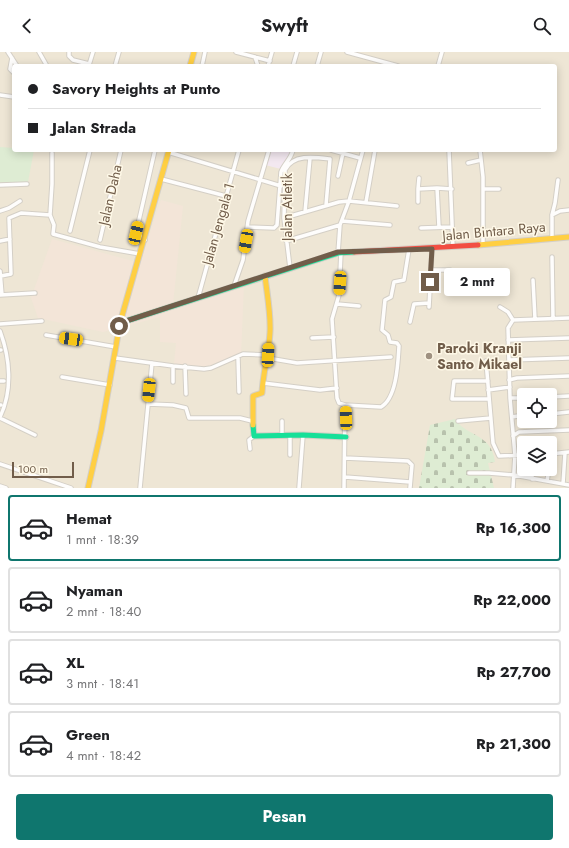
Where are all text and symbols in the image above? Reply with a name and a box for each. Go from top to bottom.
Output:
text: Swyft [261,13,308,39]
icon: back [16,15,38,37]
icon: search [531,15,553,37]
text: Savory Heights at Punto [52,78,220,100]
text: Jalan Strada [52,117,136,139]
street label: Jalan Daha [93,163,127,229]
street label: Jalan Atletik [277,172,297,243]
street label: Jalan Jengala 1 [196,181,239,269]
street label: Jalan Bintara Raya [440,217,546,246]
car [127,220,145,246]
car [238,228,254,254]
callout: 2 mnt [444,268,510,296]
car [333,271,347,295]
text: 2 mnt [460,272,494,291]
route end [421,273,439,291]
route start [110,317,128,335]
car [58,331,84,347]
place label: Paroki Kranji Santo Mikael [437,338,522,374]
car [261,343,275,367]
marker: Paroki Kranji Santo Mikael [424,351,434,361]
car [142,377,156,403]
map controls [517,388,557,476]
button: locate [517,388,557,428]
car [340,406,352,430]
button: layers [517,436,557,476]
scale bar [12,460,74,479]
text: 100 m [18,461,48,477]
text: Hemat [66,508,112,530]
icon: car [18,510,54,546]
text: Rp 16,300 [476,517,551,539]
text: 1 mnt · 18:39 [66,530,139,549]
text: Nyaman [66,580,123,602]
icon: car [18,582,54,618]
text: Rp 22,000 [473,589,551,611]
text: 2 mnt · 18:40 [66,602,141,621]
text: XL [66,652,84,674]
icon: car [18,654,54,690]
text: Rp 27,700 [476,661,551,683]
text: 3 mnt · 18:41 [66,674,139,693]
text: Green [66,724,110,746]
icon: car [18,726,54,762]
text: Rp 21,300 [476,733,551,755]
text: 4 mnt · 18:42 [66,746,141,765]
button: Pesan [16,794,553,840]

